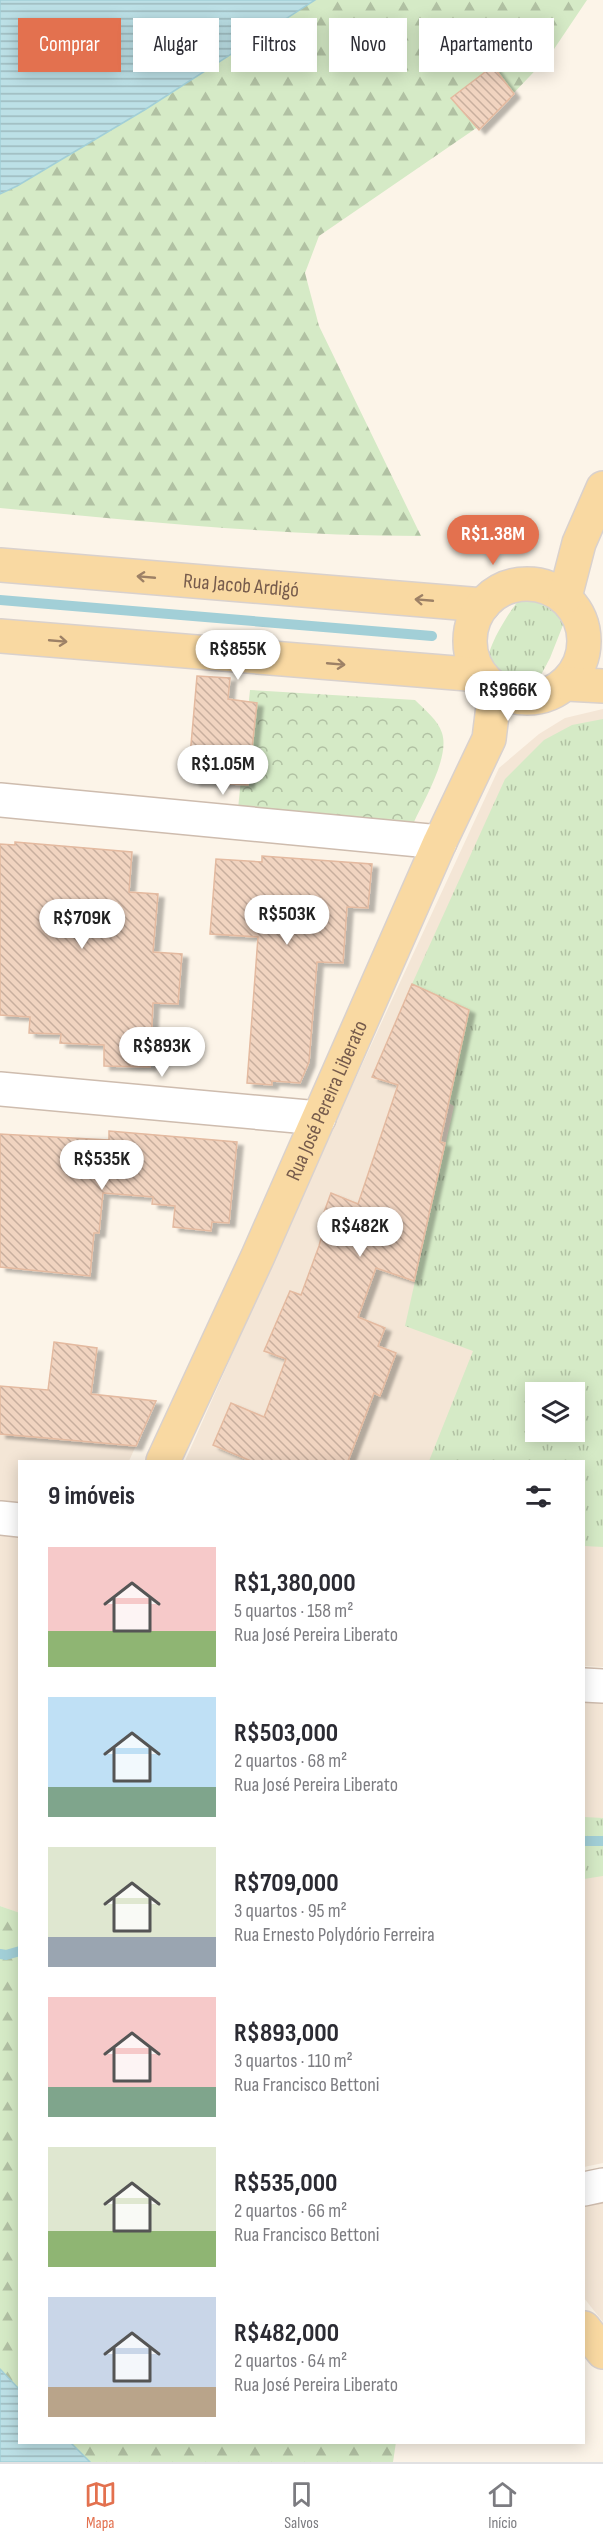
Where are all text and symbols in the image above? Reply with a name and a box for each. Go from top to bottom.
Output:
chip: Comprar [18,18,121,72]
chip: Alugar [133,18,219,72]
chip: Filtros [231,18,317,72]
chip: Novo [329,18,407,72]
chip: Apartamento [419,18,554,72]
pin: R$1.38M [438,515,548,566]
text: R$1.38M [461,522,525,546]
street label: Rua Jacob Ardigó [182,568,300,603]
one-way arrow [137,571,157,582]
one-way arrow [415,594,435,605]
pin: R$855K [189,630,287,681]
one-way arrow [48,636,68,647]
text: R$855K [210,637,266,661]
one-way arrow [326,658,346,669]
pin: R$966K [459,671,557,722]
text: R$966K [479,678,537,702]
pin: R$1.05M [168,745,278,796]
text: R$1.05M [191,752,255,776]
pin: R$503K [238,895,336,946]
pin: R$709K [33,899,131,950]
text: R$503K [258,902,316,926]
text: R$709K [53,906,111,930]
street label: Rua José Pereira Liberato [281,1017,373,1184]
pin: R$893K [113,1027,211,1078]
text: R$893K [133,1034,191,1058]
pin: R$535K [53,1140,151,1191]
text: R$535K [74,1147,130,1171]
pin: R$482K [311,1207,409,1258]
text: R$482K [331,1214,389,1238]
map controls [525,1382,585,1442]
button: layers [525,1382,585,1442]
icon: filters [522,1480,555,1513]
text: 9 imóveis [48,1481,135,1512]
text: R$1,380,000 [234,1568,356,1599]
icon: home [96,1571,168,1643]
text: 5 quartos · 158 m² [234,1599,353,1623]
text: Rua José Pereira Liberato [234,1623,398,1647]
text: R$503,000 [234,1718,338,1749]
icon: home [96,1721,168,1793]
text: 2 quartos · 68 m² [234,1749,347,1773]
text: Rua José Pereira Liberato [234,1773,398,1797]
text: R$709,000 [234,1868,339,1899]
icon: home [96,1871,168,1943]
text: 3 quartos · 95 m² [234,1899,347,1923]
text: Rua Ernesto Polydório Ferreira [234,1923,435,1947]
text: R$893,000 [234,2018,339,2049]
icon: home [96,2021,168,2093]
text: 3 quartos · 110 m² [234,2049,353,2073]
text: Rua Francisco Bettoni [234,2073,380,2097]
text: R$535,000 [234,2168,337,2199]
icon: home [96,2171,168,2243]
text: 2 quartos · 66 m² [234,2199,347,2223]
text: Rua Francisco Bettoni [234,2223,380,2247]
text: R$482,000 [234,2318,339,2349]
icon: home [96,2321,168,2393]
text: 2 quartos · 64 m² [234,2349,347,2373]
text: Rua José Pereira Liberato [234,2373,398,2397]
tab: Mapa [84,2478,117,2533]
tab: Salvos [284,2478,319,2533]
tab: Início [486,2478,519,2533]

